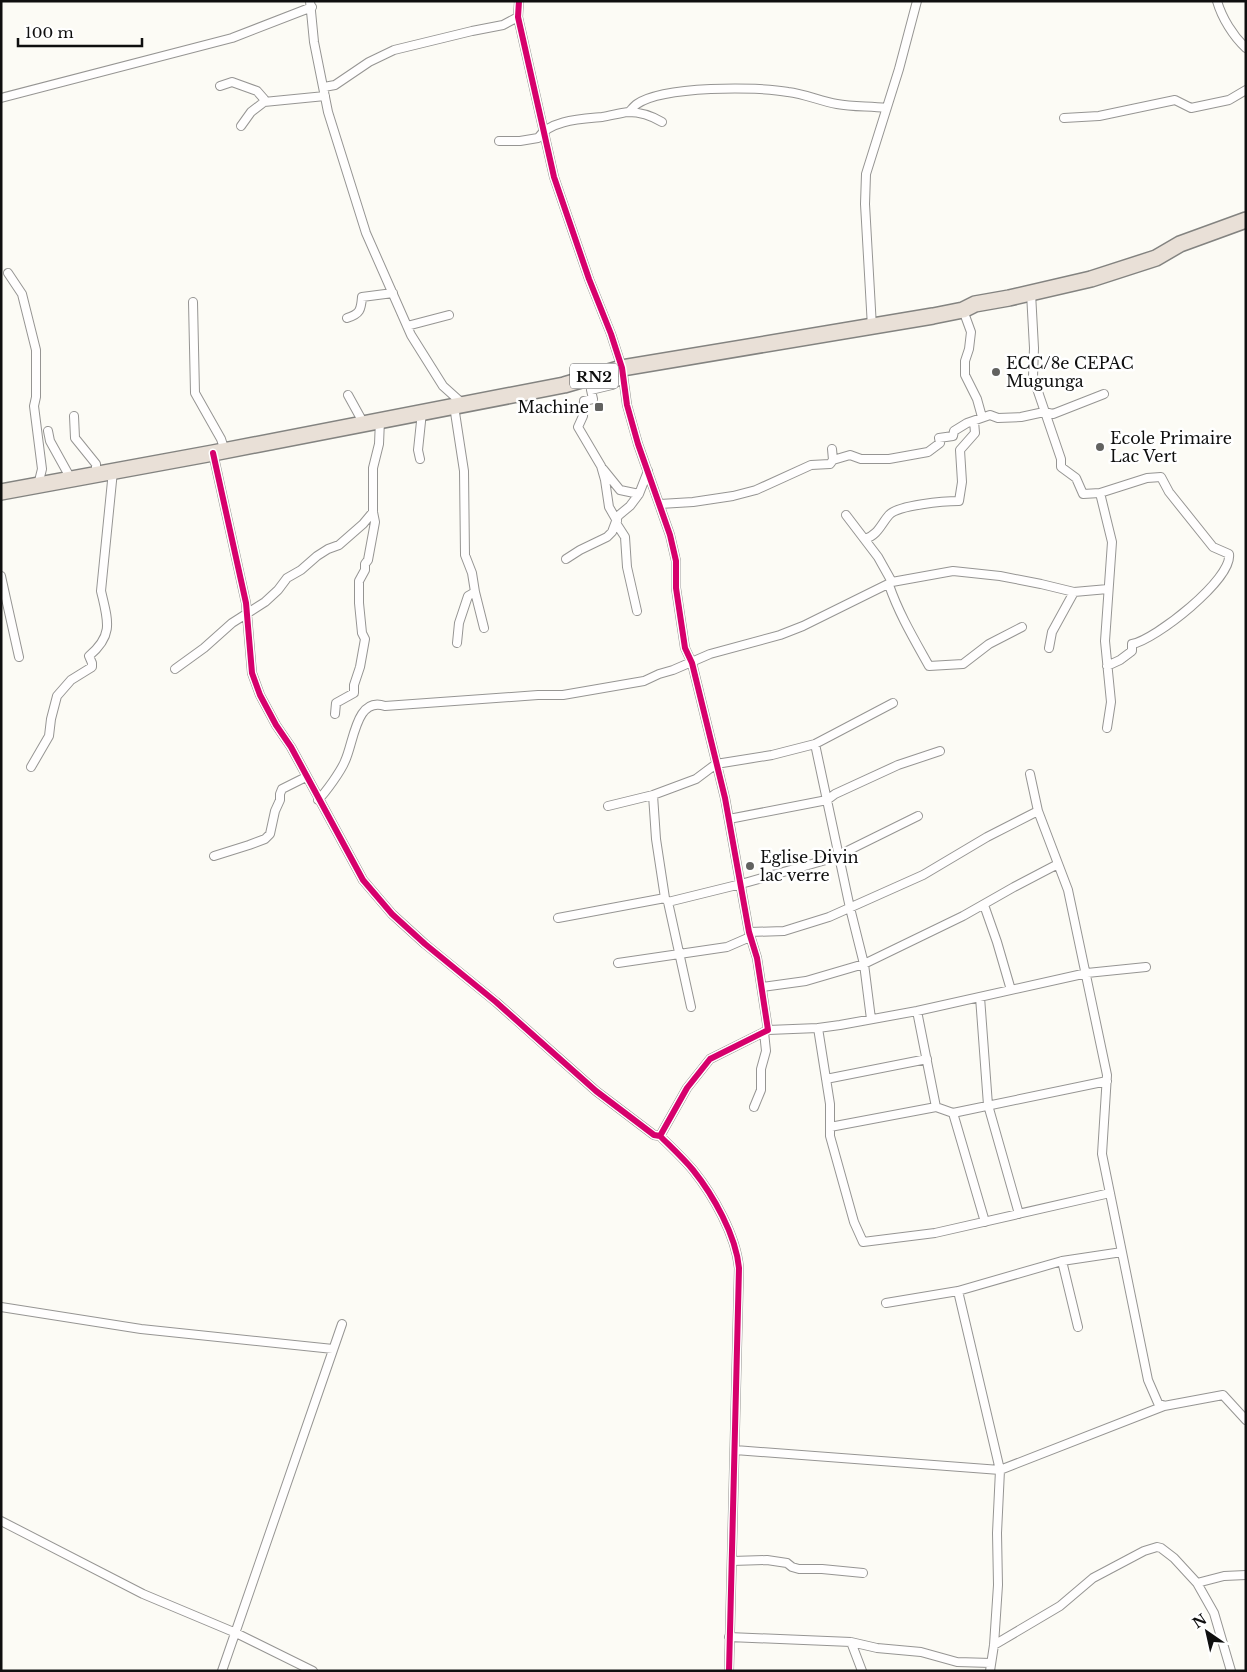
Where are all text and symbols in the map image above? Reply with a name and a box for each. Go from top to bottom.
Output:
scale bar [18,15,141,47]
text: 100 m [25,23,74,42]
place label: ECC/8e CEPAC Mugunga [1006,353,1133,391]
road number: RN2 [570,364,618,388]
marker: ECC/8e CEPAC Mugunga [990,366,1002,378]
place label: Machine [517,397,589,417]
marker: Machine [593,401,605,413]
place label: Ecole Primaire Lac Vert [1110,428,1232,466]
marker: Ecole Primaire Lac Vert [1094,441,1106,453]
place label: Eglise Divin lac verre [760,847,859,885]
marker: Eglise Divin lac verre [744,860,756,872]
north arrow [1182,1607,1232,1657]
text: N [1189,1610,1210,1632]

